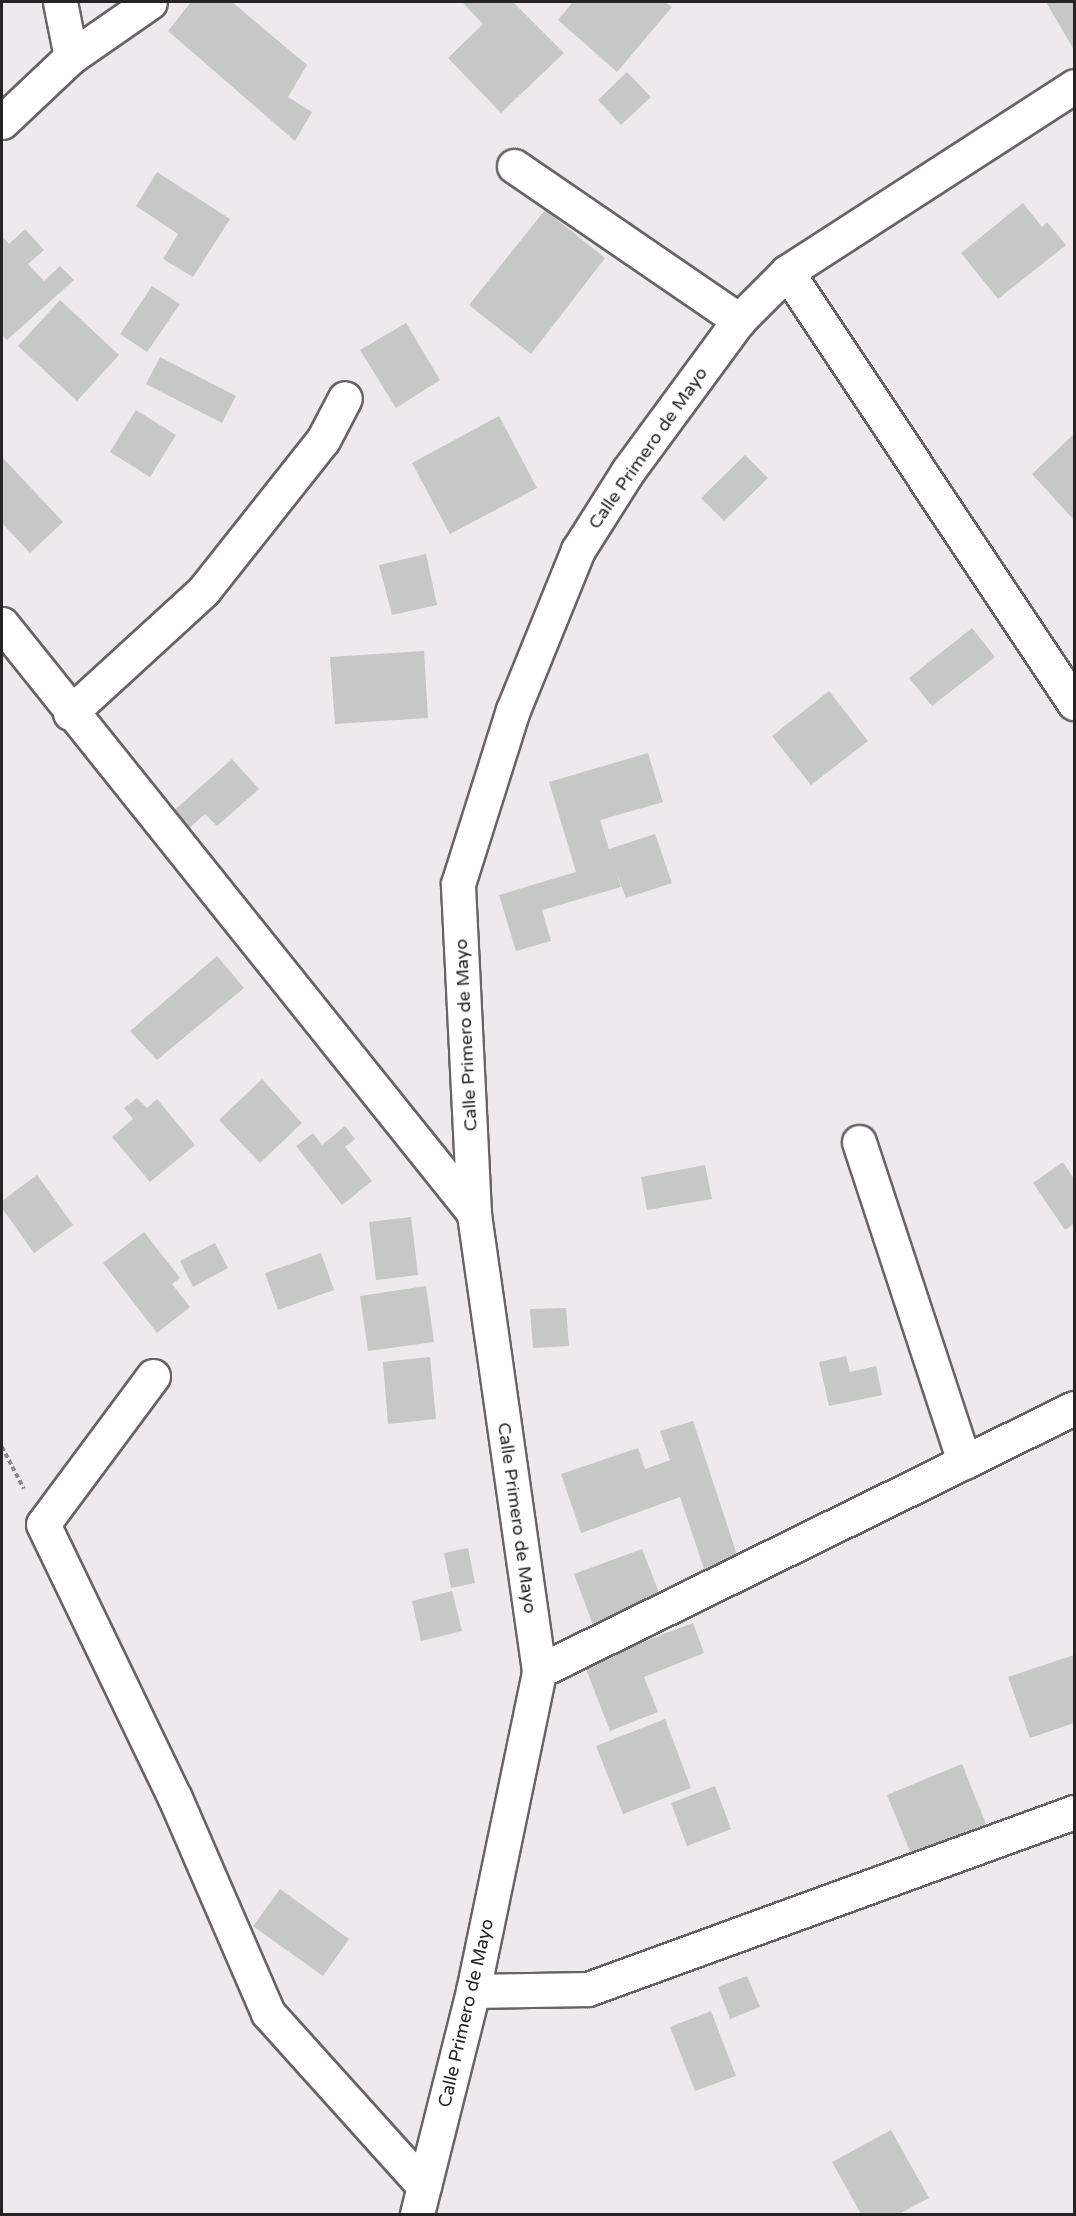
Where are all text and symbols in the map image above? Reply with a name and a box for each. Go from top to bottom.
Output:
street label: Calle Primero de Mayo [584,363,712,533]
street label: Calle Primero de Mayo [450,938,482,1132]
street label: Calle Primero de Mayo [493,1421,541,1615]
street label: Calle Primero de Mayo [434,1917,498,2109]

